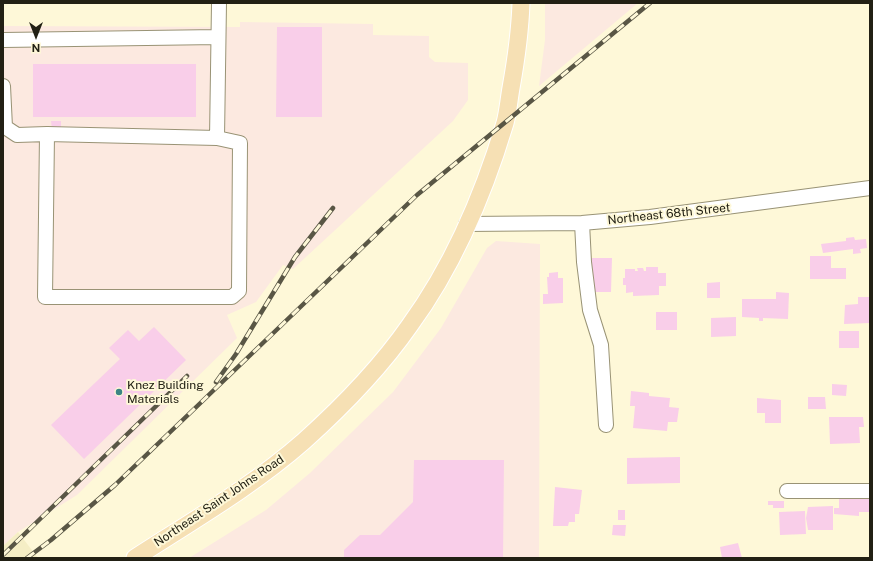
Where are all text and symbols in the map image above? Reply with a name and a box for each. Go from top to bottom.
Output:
north arrow [16,16,56,56]
text: N [32,42,40,54]
street label: Northeast 68th Street [607,200,731,228]
place label: Knez Building Materials [127,378,204,406]
marker: Knez Building Materials [114,387,124,397]
street label: Northeast Saint Johns Road [151,452,287,550]

